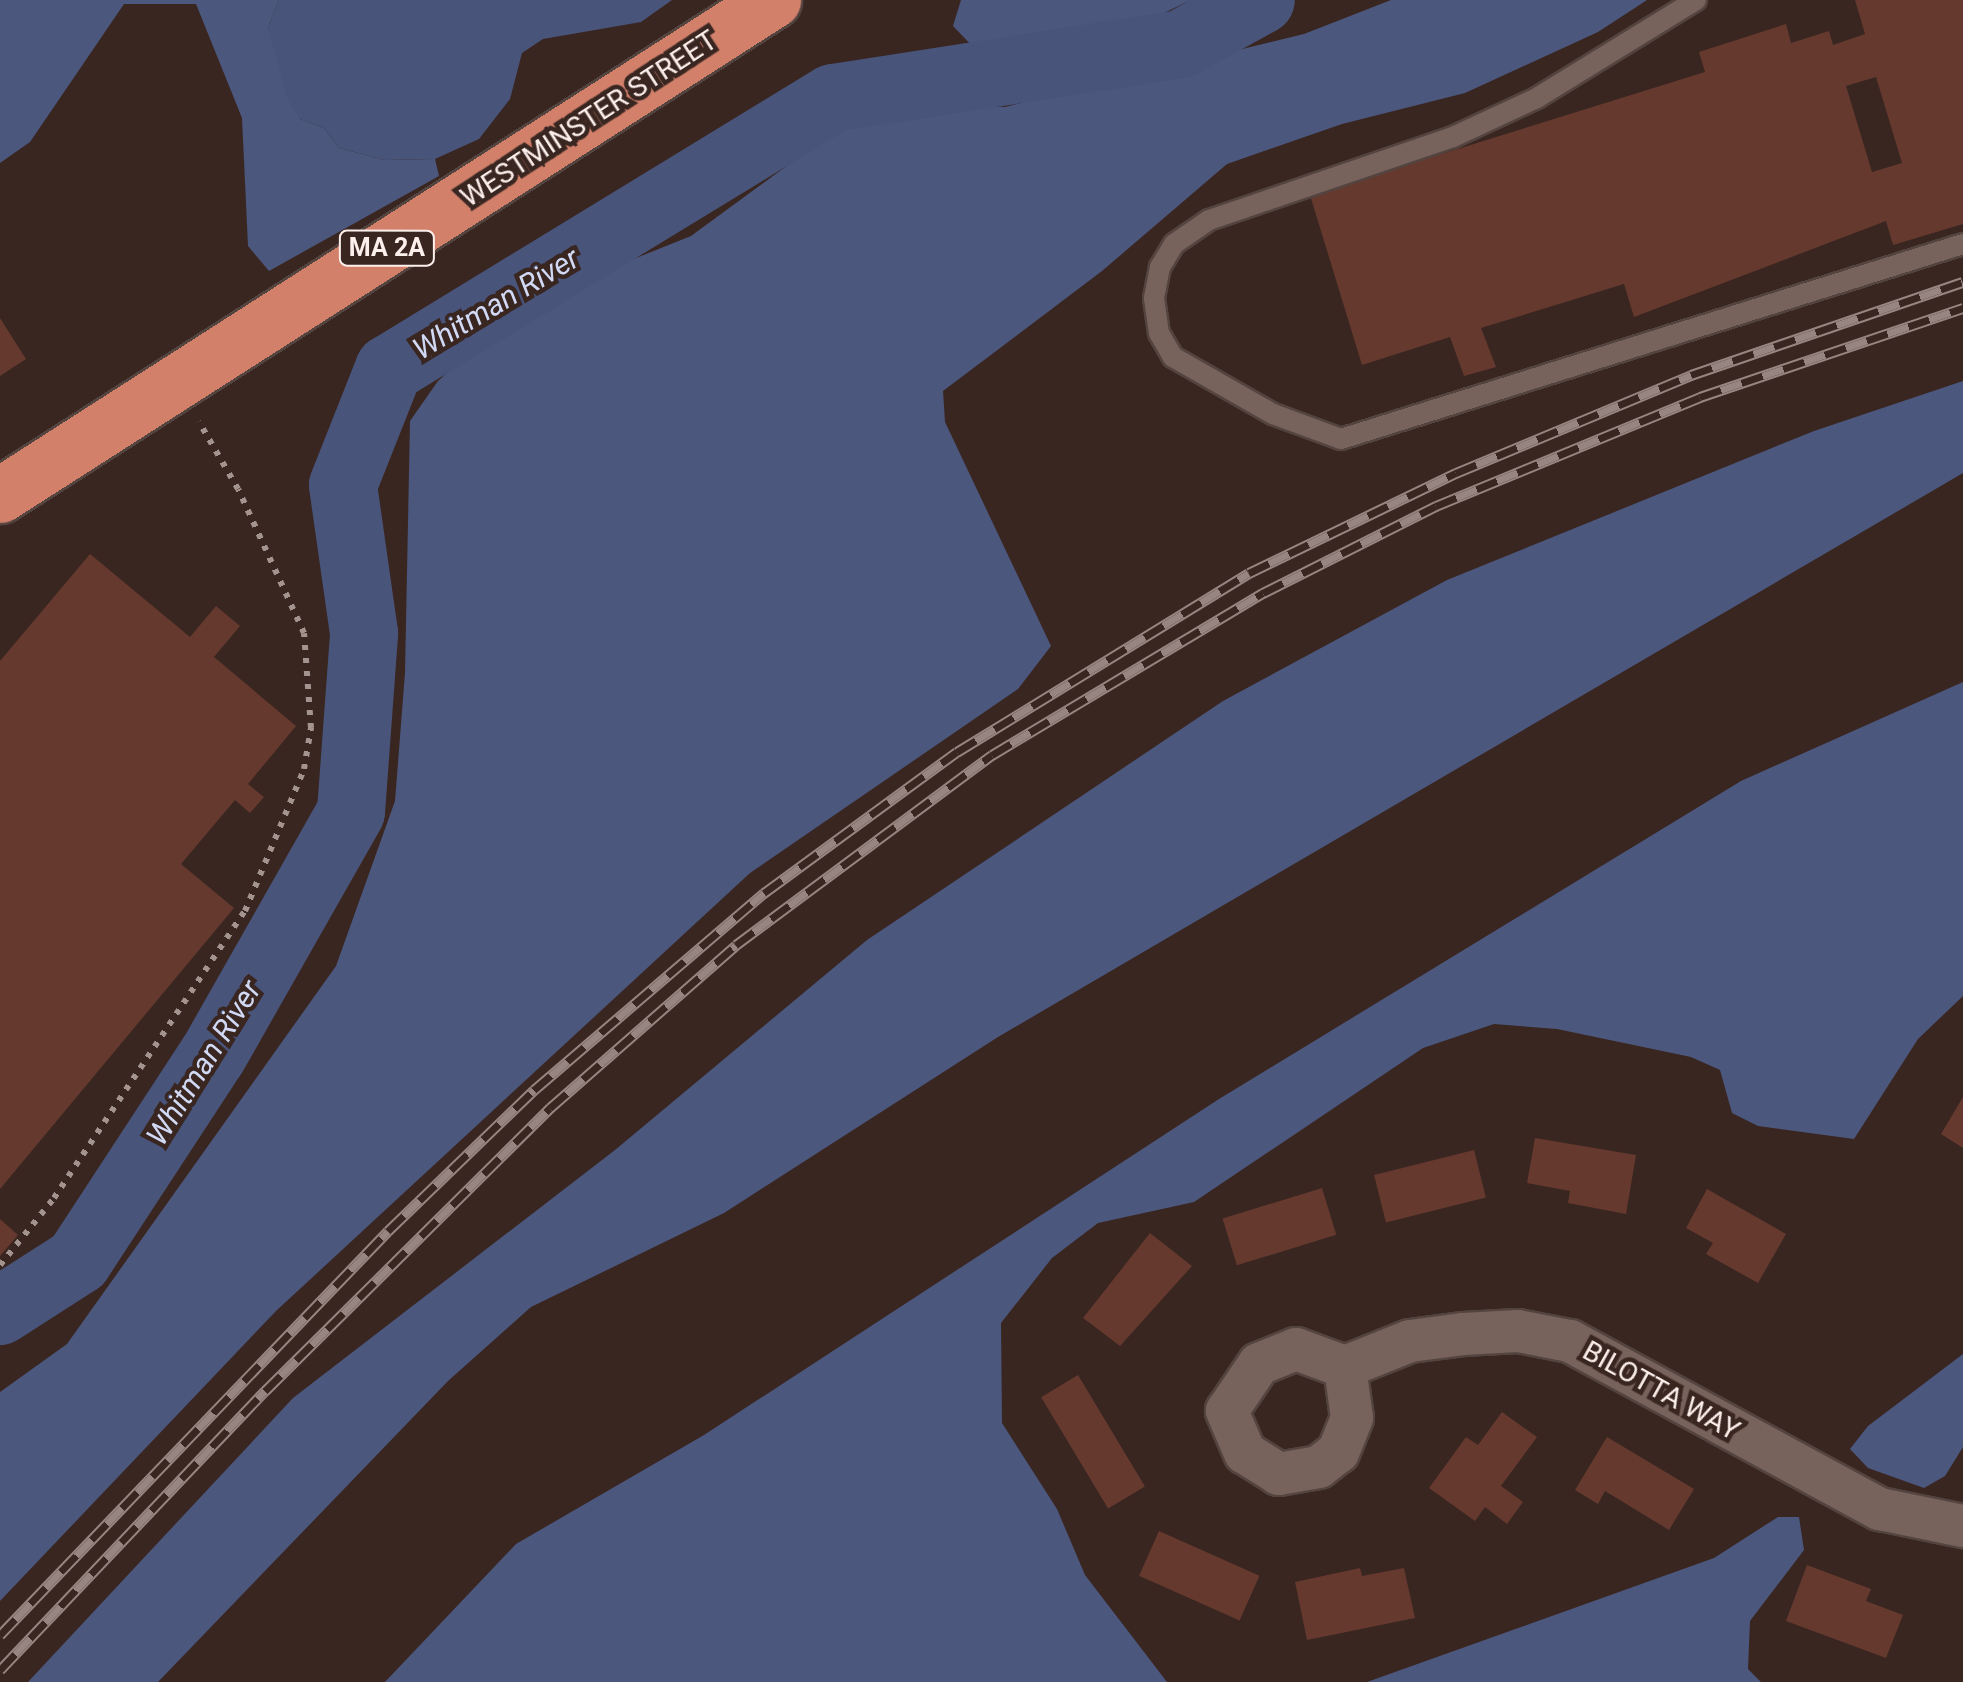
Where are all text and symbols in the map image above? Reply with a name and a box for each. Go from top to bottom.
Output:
street label: WESTMINSTER STREET [454,23,724,215]
road number: MA 2A [337,228,437,268]
water label: Whitman River [406,240,586,368]
water label: Whitman River [139,974,269,1152]
street label: BILOTTA WAY [1577,1334,1745,1448]

